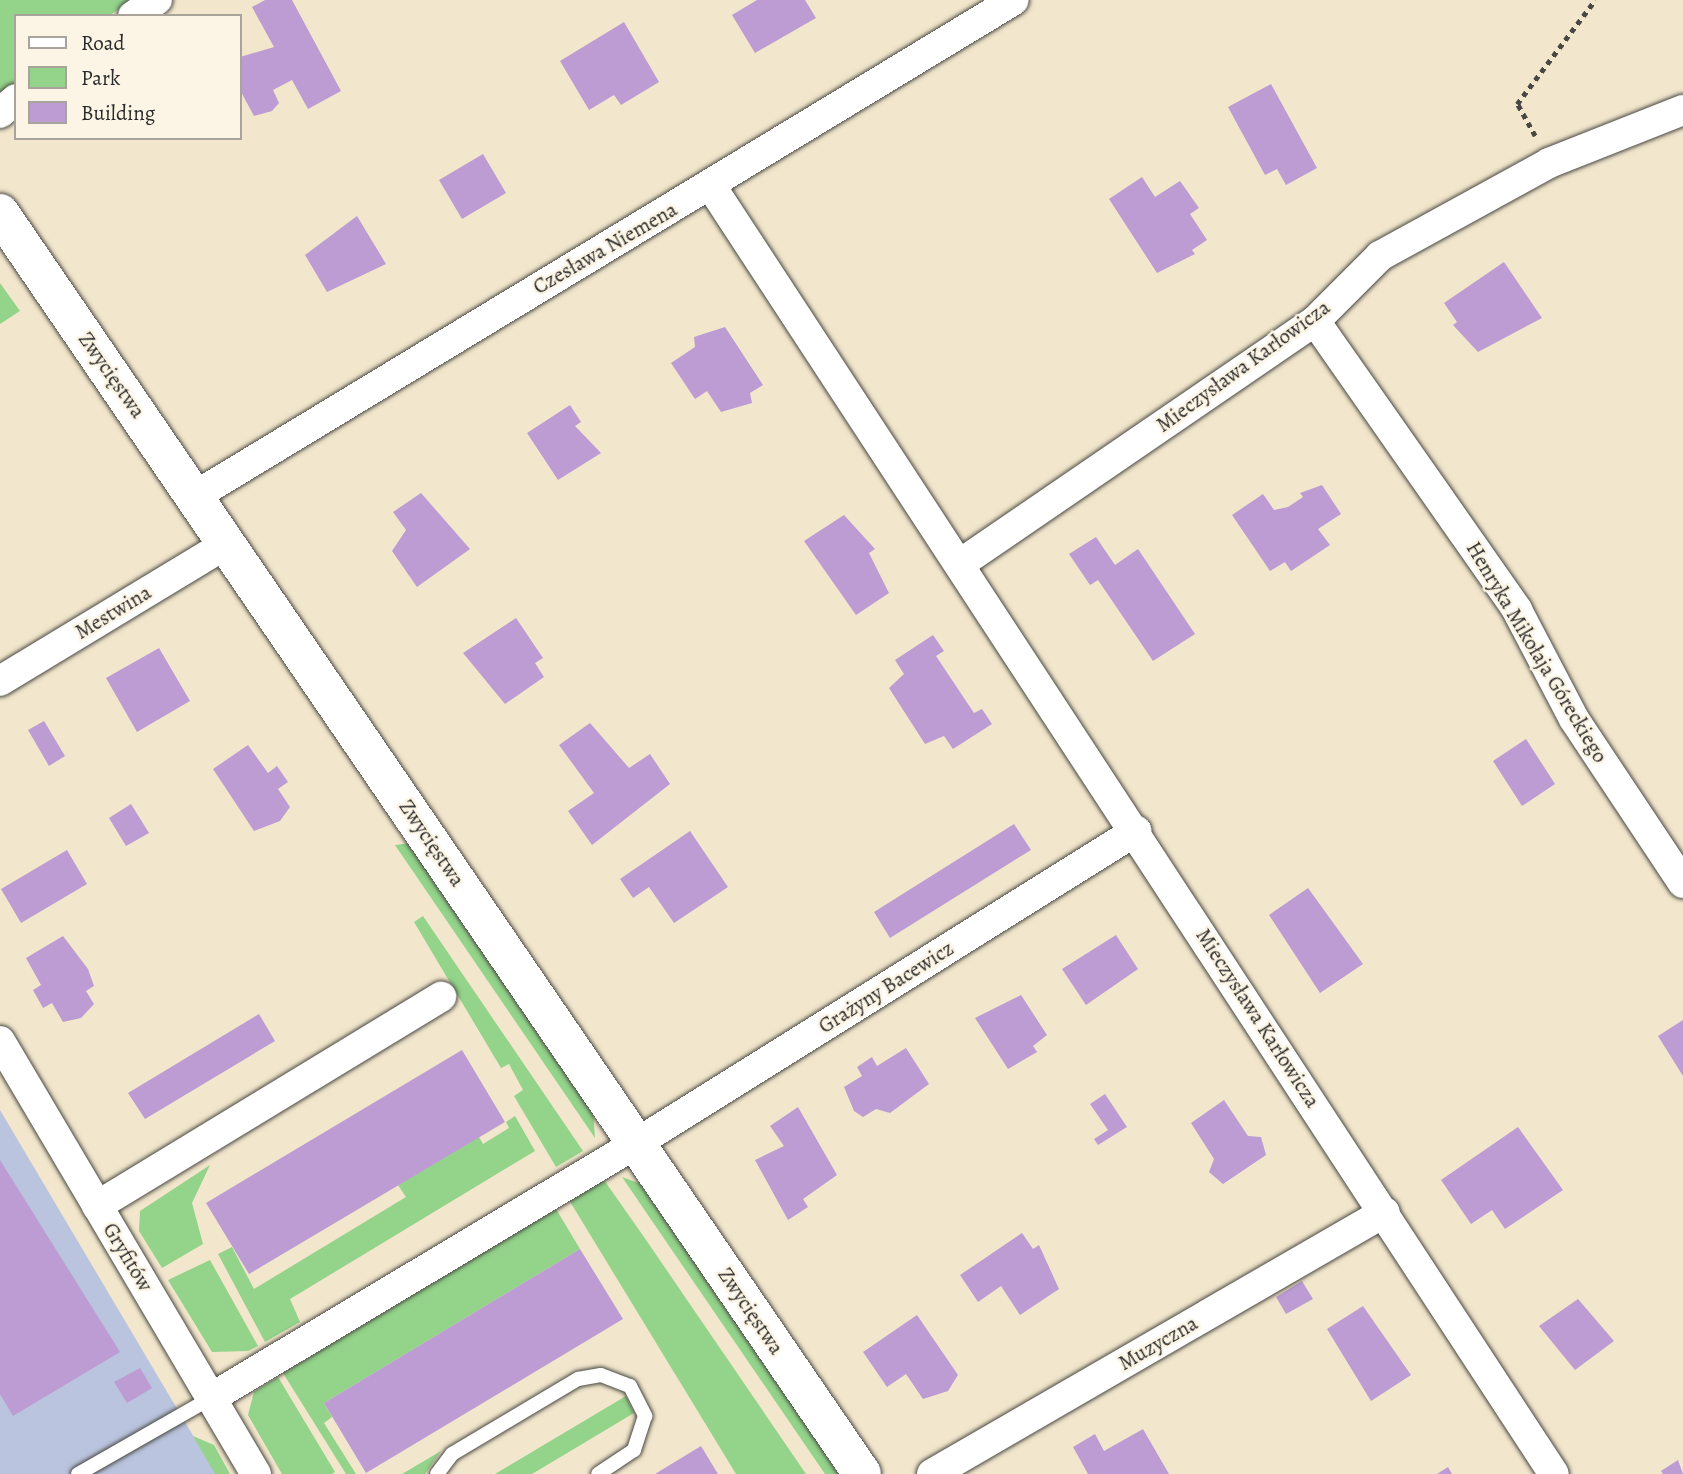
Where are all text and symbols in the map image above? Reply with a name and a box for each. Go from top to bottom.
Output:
legend [14,14,242,140]
text: Road [81,29,125,57]
text: Park [81,64,120,92]
text: Building [81,99,155,127]
street label: Czesława Niemena [529,197,681,299]
street label: Mieczysława Karłowicza [1151,295,1335,437]
street label: Zwycięstwa [73,327,151,423]
street label: Henryka Mikołaja Góreckiego [1461,537,1613,767]
street label: Mestwina [70,580,156,644]
street label: Zwycięstwa [394,795,470,891]
street label: Mieczysława Karłowicza [1191,924,1325,1112]
street label: Grażyny Bacewicz [814,935,958,1039]
street label: Gryfitów [98,1218,158,1296]
street label: Zwycięstwa [713,1263,789,1359]
street label: Muzyczna [1114,1310,1202,1376]

